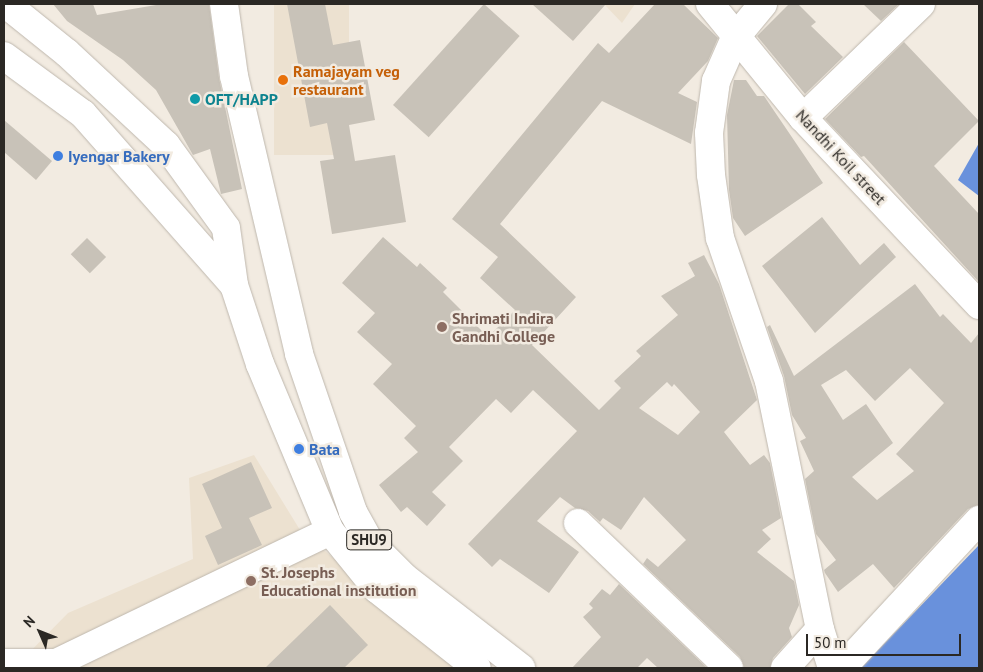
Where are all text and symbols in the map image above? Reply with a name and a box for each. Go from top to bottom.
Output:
place label: Ramajayam veg restaurant [293,61,400,99]
marker: Ramajayam veg restaurant [277,74,289,86]
place label: OFT/HAPP [205,89,278,109]
marker: OFT/HAPP [189,93,201,105]
street label: Nandhi Koil street [792,105,890,209]
place label: Iyengar Bakery [68,146,170,166]
marker: Iyengar Bakery [52,150,64,162]
place label: Shrimati Indira Gandhi College [452,308,555,346]
marker: Shrimati Indira Gandhi College [436,321,448,333]
place label: Bata [309,439,340,459]
marker: Bata [293,443,305,455]
road number: SHU9 [345,528,393,552]
place label: St. Josephs Educational institution [261,562,416,600]
marker: St. Josephs Educational institution [245,575,257,587]
north arrow [15,607,65,657]
text: N [20,612,39,631]
scale bar [808,624,963,656]
text: 50 m [814,633,847,652]

